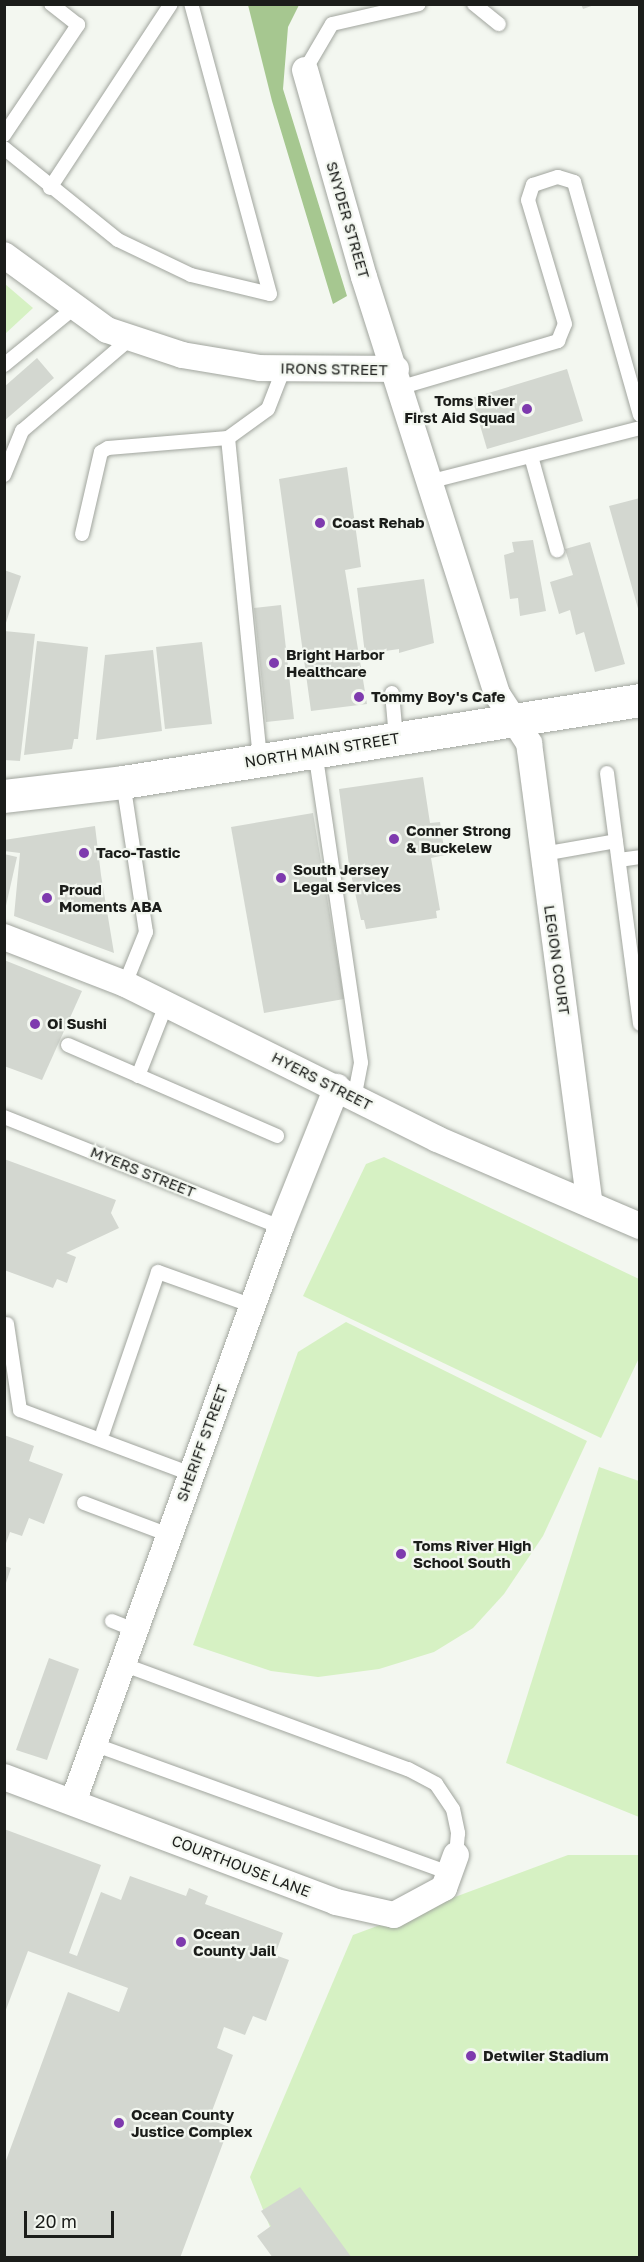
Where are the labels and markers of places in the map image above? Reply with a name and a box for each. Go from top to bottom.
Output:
place label: Toms River First Aid Squad [404,391,515,426]
marker: Toms River First Aid Squad [520,402,534,416]
place label: Coast Rehab [332,514,424,532]
marker: Coast Rehab [313,516,327,530]
place label: Bright Harbor Healthcare [286,645,385,680]
marker: Bright Harbor Healthcare [267,656,281,670]
place label: Tommy Boy's Cafe [371,688,505,706]
marker: Tommy Boy's Cafe [352,690,366,704]
place label: Conner Strong & Buckelew [406,821,511,856]
marker: Conner Strong & Buckelew [387,832,401,846]
place label: Taco-Tastic [96,844,180,862]
marker: Taco-Tastic [77,846,91,860]
place label: South Jersey Legal Services [293,860,401,895]
marker: South Jersey Legal Services [274,871,288,885]
place label: Proud Moments ABA [59,880,162,915]
marker: Proud Moments ABA [40,891,54,905]
place label: Oi Sushi [47,1015,107,1033]
marker: Oi Sushi [28,1017,42,1031]
place label: Toms River High School South [413,1536,531,1571]
marker: Toms River High School South [394,1547,408,1561]
place label: Ocean County Jail [193,1924,276,1959]
marker: Ocean County Jail [174,1935,188,1949]
place label: Detwiler Stadium [483,2047,609,2065]
marker: Detwiler Stadium [464,2049,478,2063]
place label: Ocean County Justice Complex [131,2105,252,2140]
marker: Ocean County Justice Complex [112,2116,126,2130]

